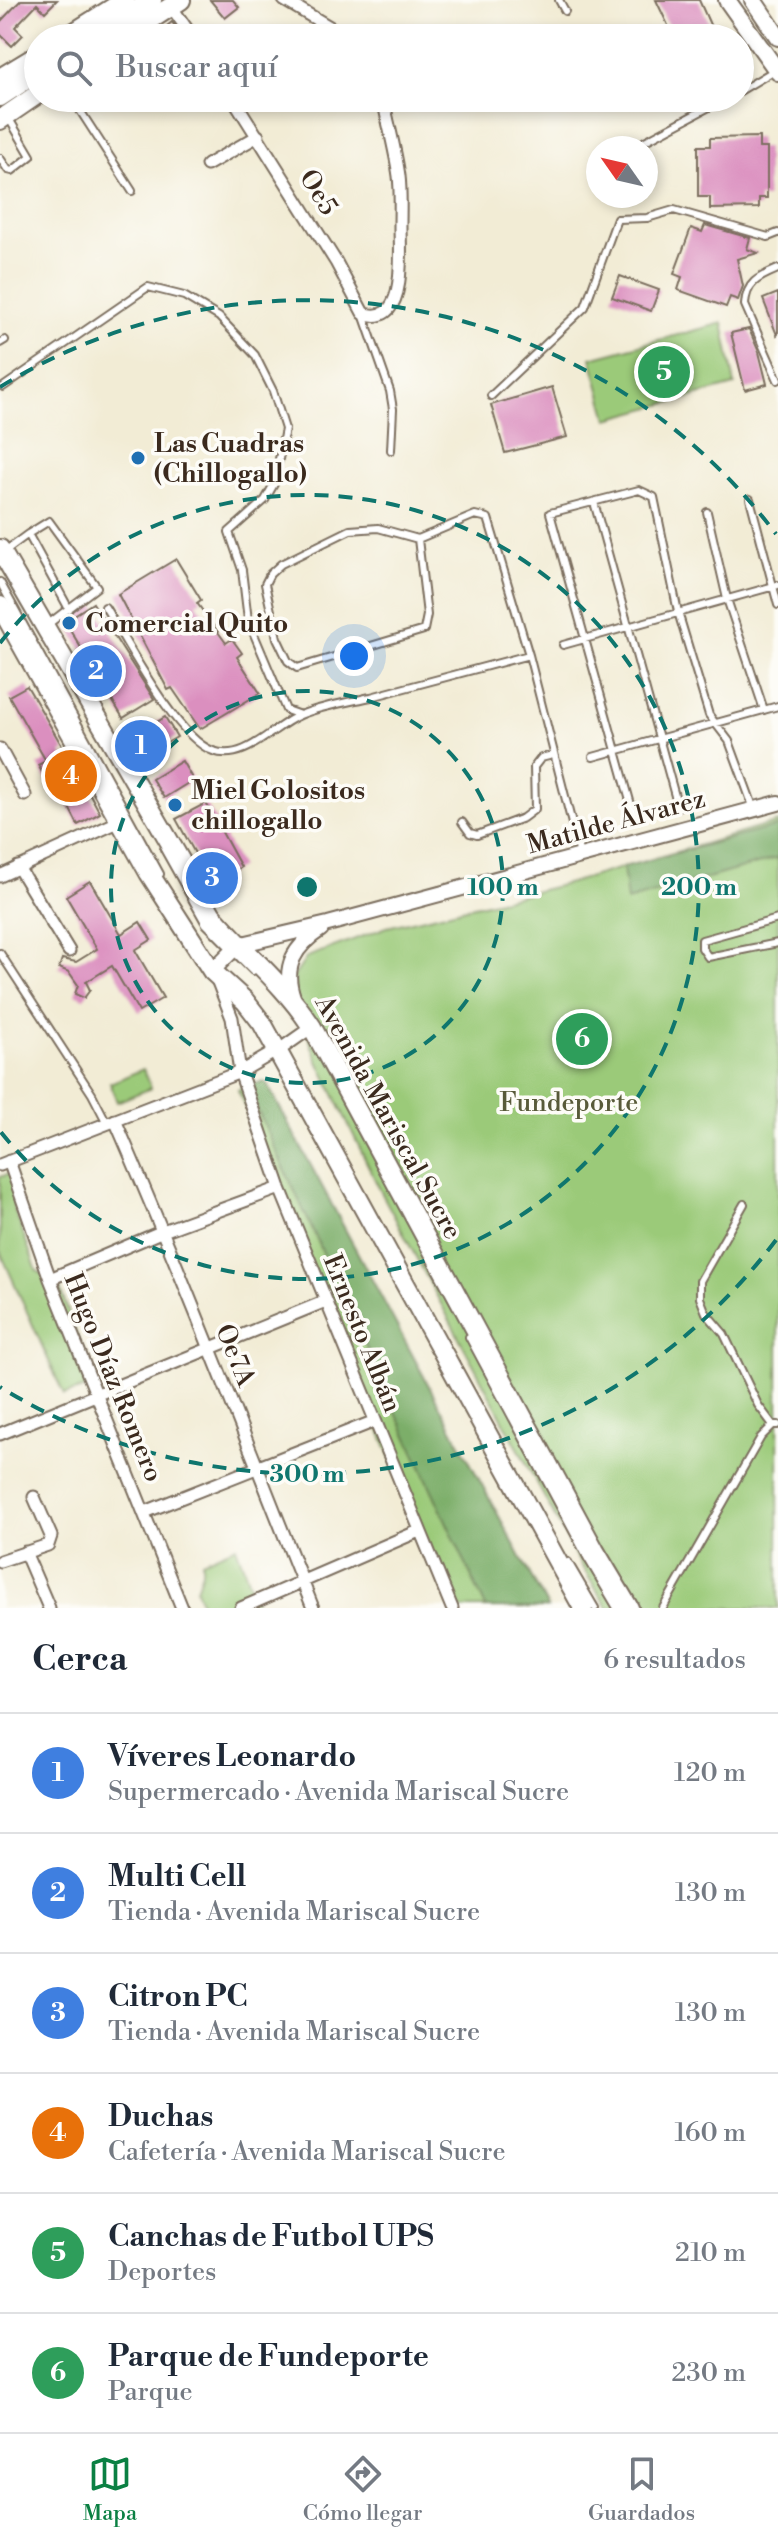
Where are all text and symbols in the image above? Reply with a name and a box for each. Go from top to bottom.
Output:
search box [24,24,754,112]
icon: search [52,46,96,90]
text: Buscar aquí [116,49,278,87]
north arrow [586,136,658,208]
street label: Oe5 [292,164,344,221]
pin: 5 [638,342,690,402]
place label: Las Cuadras (Chillogallo) [154,428,307,490]
marker: Las Cuadras (Chillogallo) [129,449,147,467]
place label: Comercial Quito [85,608,288,640]
marker: Comercial Quito [60,614,78,632]
your location [334,636,374,676]
pin: 2 [70,641,122,701]
pin: 1 [115,716,167,776]
pin: 4 [45,746,97,806]
place label: Miel Golositos chillogallo [191,775,365,837]
street label: Matilde Álvarez [523,781,709,861]
marker: Miel Golositos chillogallo [166,796,184,814]
pin: 3 [186,848,238,908]
centre of rings [293,873,321,901]
text: 100 m [467,873,539,903]
text: 200 m [661,873,737,903]
street label: Avenida Mariscal Sucre [307,989,469,1245]
pin: 6 [556,1009,608,1069]
park label: Fundeporte [500,1087,638,1119]
street label: Ernesto Albán [316,1250,408,1417]
street label: Hugo Díaz Romero [57,1268,170,1487]
street label: Oe7A [208,1320,262,1392]
text: 300 m [269,1460,345,1490]
text: Cerca [32,1639,127,1681]
text: 6 resultados [603,1644,746,1676]
text: Víveres Leonardo [108,1738,356,1776]
text: 1 [52,1757,64,1789]
text: 120 m [674,1757,746,1789]
text: Supermercado · Avenida Mariscal Sucre [108,1776,569,1808]
text: Multi Cell [108,1858,246,1896]
text: 2 [50,1877,66,1909]
text: 130 m [675,1877,746,1909]
text: Tienda · Avenida Mariscal Sucre [108,1896,480,1928]
text: Citron PC [108,1978,248,2016]
text: 3 [50,1997,66,2029]
text: 130 m [675,1997,746,2029]
text: Tienda · Avenida Mariscal Sucre [108,2016,480,2048]
text: Duchas [108,2098,213,2136]
text: 4 [49,2117,67,2149]
text: 160 m [675,2117,746,2149]
text: Cafetería · Avenida Mariscal Sucre [108,2136,506,2168]
text: Canchas de Futbol UPS [108,2218,434,2256]
text: 5 [50,2237,66,2269]
text: 210 m [675,2237,746,2269]
text: Deportes [108,2256,216,2288]
text: Parque de Fundeporte [108,2338,429,2376]
text: 6 [50,2357,66,2389]
text: 230 m [671,2357,746,2389]
text: Parque [108,2376,193,2408]
tab: Mapa [83,2452,137,2527]
tab: Cómo llegar [303,2452,422,2527]
tab: Guardados [588,2452,695,2527]

